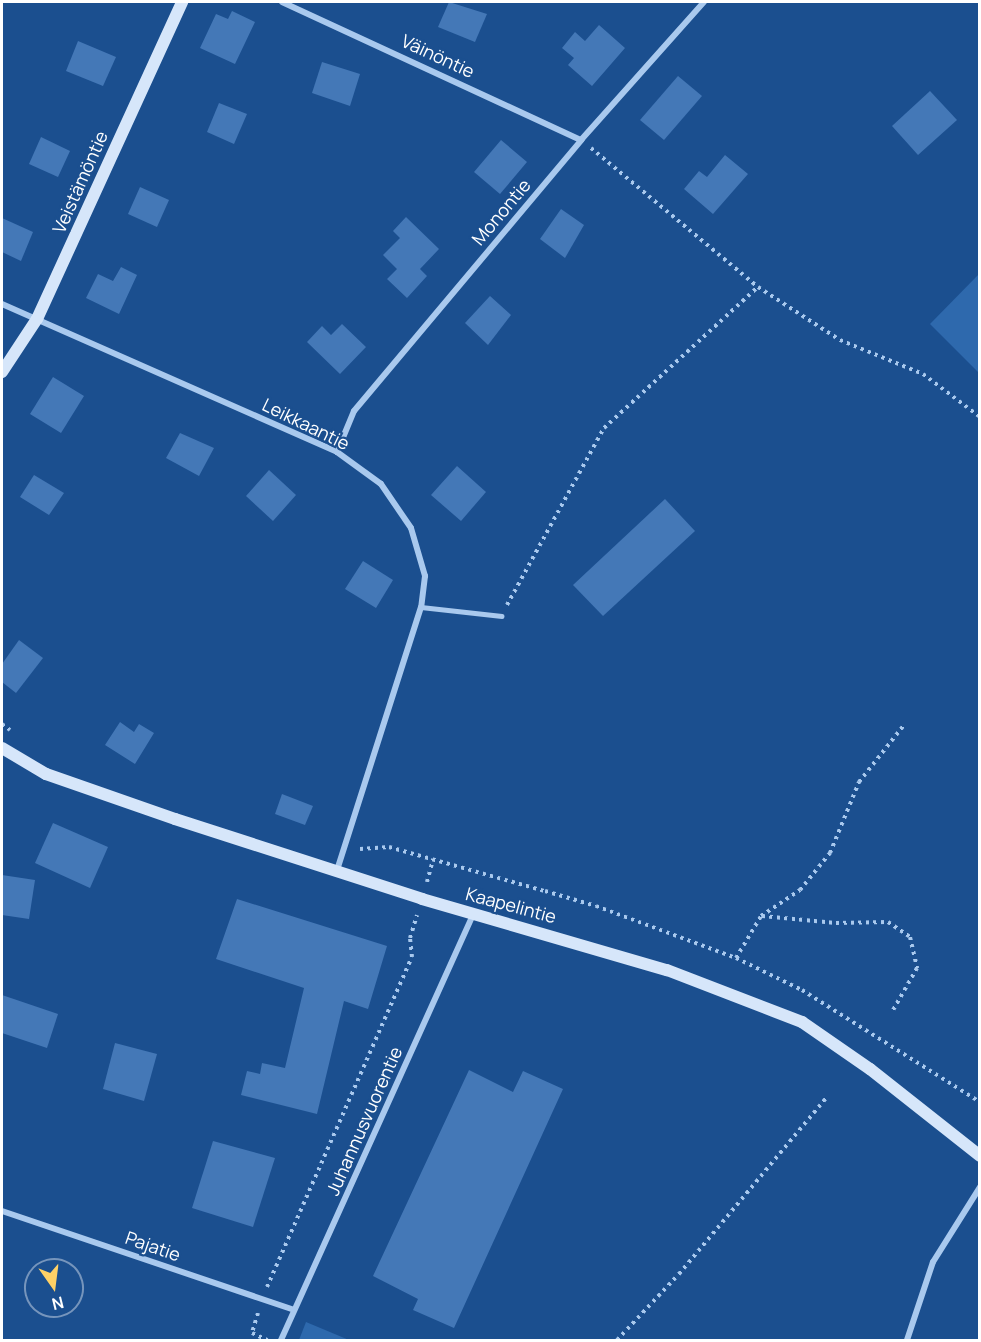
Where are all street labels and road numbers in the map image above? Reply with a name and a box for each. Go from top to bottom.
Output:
street label: Väinöntie [398,30,478,82]
street label: Veistämöntie [48,128,112,236]
street label: Monontie [467,175,535,249]
street label: Leikkaantie [259,394,353,454]
street label: Kaapelintie [463,883,559,927]
street label: Juhannusvuorentie [321,1043,407,1199]
street label: Pajatie [123,1227,183,1265]

